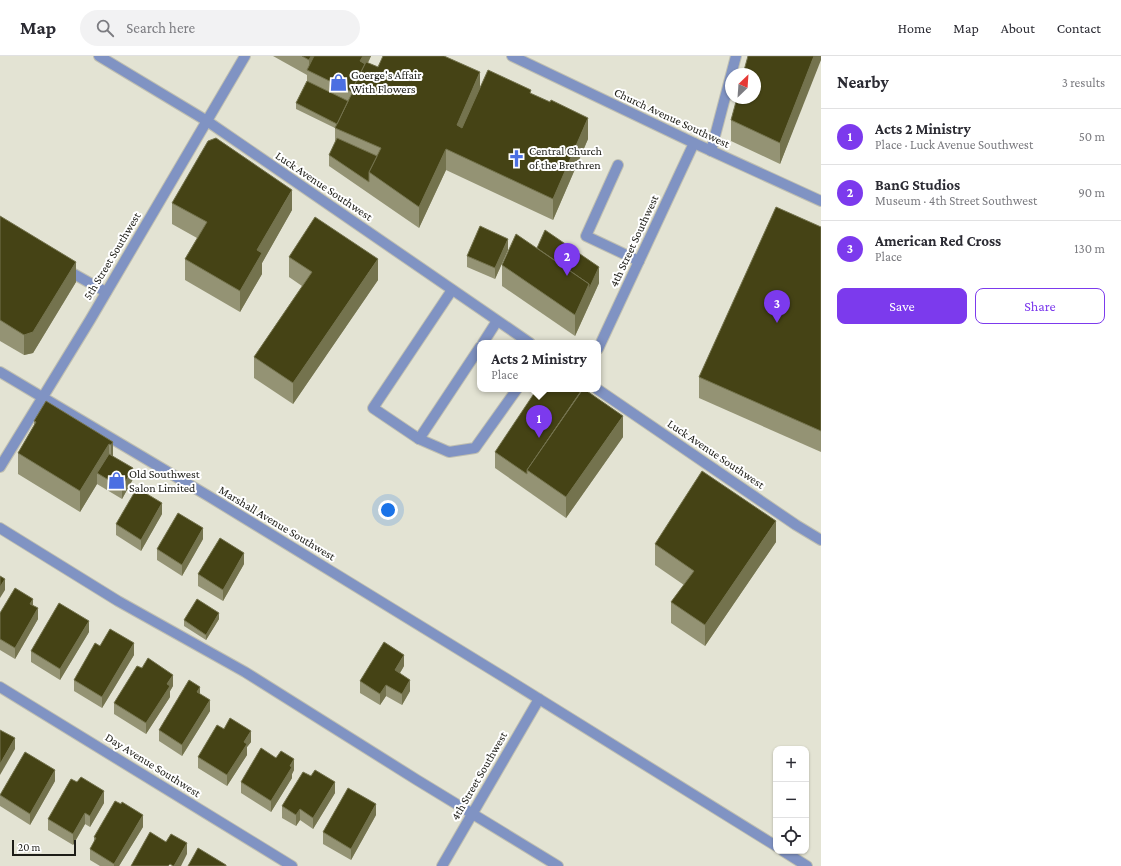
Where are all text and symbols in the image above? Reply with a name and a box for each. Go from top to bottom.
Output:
search box [80,10,360,46]
text: Map [20,17,56,38]
icon: search [94,17,116,39]
text: Search here [126,20,195,36]
text: Home [898,20,931,36]
text: Map [953,20,979,36]
text: About [1001,20,1035,36]
text: Contact [1057,20,1101,36]
place label: Goerge's Affair With Flowers [351,68,422,96]
north arrow [725,68,761,104]
shop icon: Goerge's Affair With Flowers [328,72,348,92]
text: Nearby [837,73,889,92]
text: 3 results [1062,75,1105,90]
street label: Church Avenue Southwest [612,85,733,151]
text: Acts 2 Ministry [875,121,971,137]
text: 1 [848,129,852,144]
text: 50 m [1079,129,1105,144]
text: Place · Luck Avenue Southwest [875,137,1033,152]
place label: Central Church of the Brethren [529,144,603,172]
street label: Luck Avenue Southwest [273,148,376,224]
church icon: Central Church of the Brethren [506,148,526,168]
text: BanG Studios [875,177,960,193]
text: 2 [847,185,853,200]
text: 90 m [1078,185,1105,200]
street label: 4th Street Southwest [606,192,662,289]
text: Museum · 4th Street Southwest [875,193,1037,208]
street label: 5th Street Southwest [80,209,144,302]
text: American Red Cross [875,233,1001,249]
text: 3 [847,241,853,256]
text: 130 m [1074,241,1105,256]
pin: 2 [554,243,580,276]
text: Place [875,249,902,264]
button: Save [837,288,967,324]
button: Share [975,288,1105,324]
pin: 3 [764,290,790,323]
popup [477,340,601,392]
text: Acts 2 Ministry [491,351,587,367]
text: Place [491,367,518,382]
pin: 1 [526,405,552,438]
street label: Luck Avenue Southwest [665,416,768,492]
place label: Old Southwest Salon Limited [129,467,201,495]
shop icon: Old Southwest Salon Limited [106,471,126,491]
street label: Marshall Avenue Southwest [216,483,339,564]
your location [378,500,398,520]
street label: 4th Street Southwest [448,728,511,823]
street label: Day Avenue Southwest [103,730,204,801]
map controls [773,746,809,854]
button: + [773,746,809,782]
button: − [773,782,809,818]
button: locate [773,818,809,854]
scale bar [12,838,76,857]
text: 20 m [18,841,40,853]

